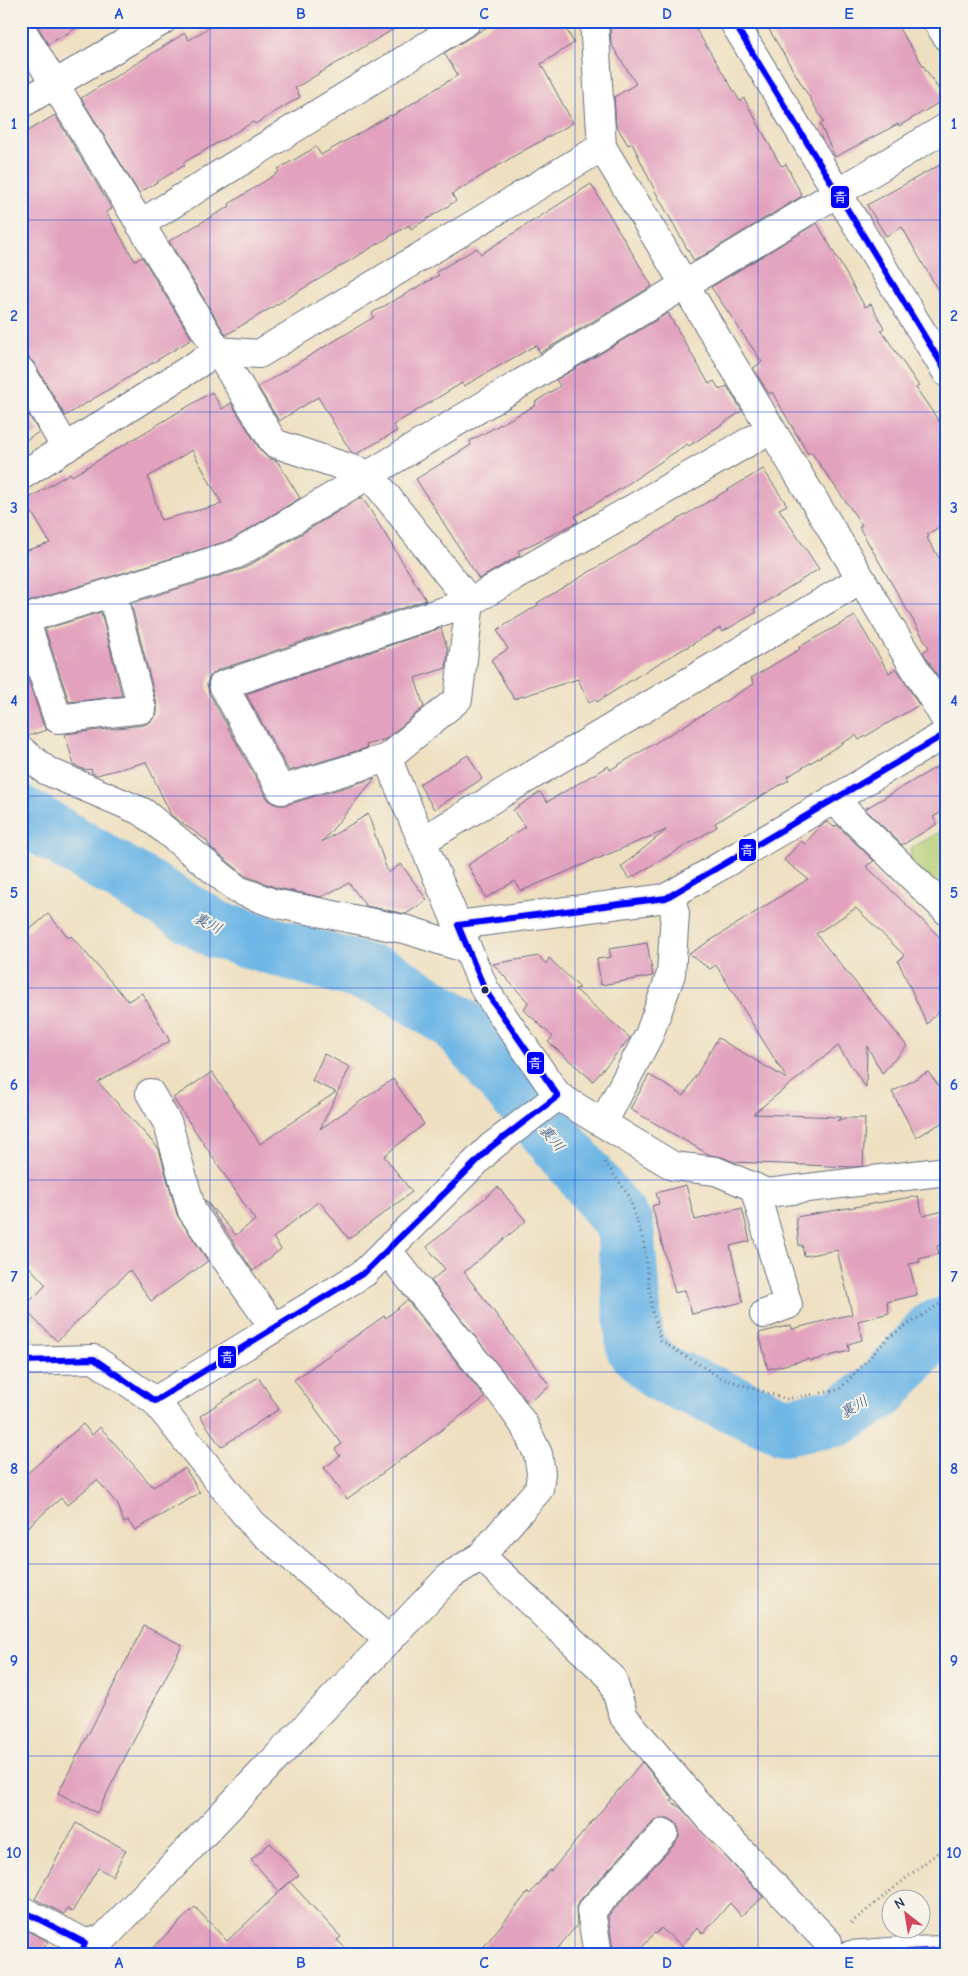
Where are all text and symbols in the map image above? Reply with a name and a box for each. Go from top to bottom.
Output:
text: A [115,5,124,23]
text: B [296,5,306,23]
text: C [479,5,489,23]
text: D [662,5,672,23]
text: E [844,5,854,23]
text: 1 [11,115,17,133]
text: 1 [951,115,957,133]
line badge: 青 [830,185,850,209]
text: 青 [833,189,847,206]
text: 2 [10,307,18,325]
text: 2 [950,307,958,325]
text: 3 [10,499,18,517]
text: 3 [950,499,958,517]
text: 4 [10,692,18,710]
text: 4 [950,692,958,710]
line badge: 青 [738,838,757,862]
text: 青 [740,842,754,859]
text: 5 [10,884,18,902]
text: 5 [950,884,958,902]
water label: 裏川 [191,908,225,938]
unlabelled marker [480,985,490,995]
line badge: 青 [526,1051,545,1075]
text: 青 [528,1055,542,1072]
text: 6 [10,1076,18,1094]
text: 6 [950,1076,958,1094]
water label: 裏川 [535,1121,569,1155]
text: 7 [10,1268,18,1286]
text: 7 [950,1268,958,1286]
line badge: 青 [217,1345,237,1369]
text: 青 [220,1349,234,1366]
water label: 裏川 [837,1392,871,1422]
text: 8 [10,1460,18,1478]
text: 8 [950,1460,958,1478]
text: 9 [10,1652,18,1670]
text: 9 [950,1652,958,1670]
text: 10 [6,1844,22,1862]
text: 10 [946,1844,962,1862]
north arrow [880,1888,930,1938]
text: N [891,1894,908,1913]
text: A [115,1954,124,1972]
text: B [296,1954,306,1972]
text: C [479,1954,489,1972]
text: D [662,1954,672,1972]
text: E [844,1954,854,1972]

